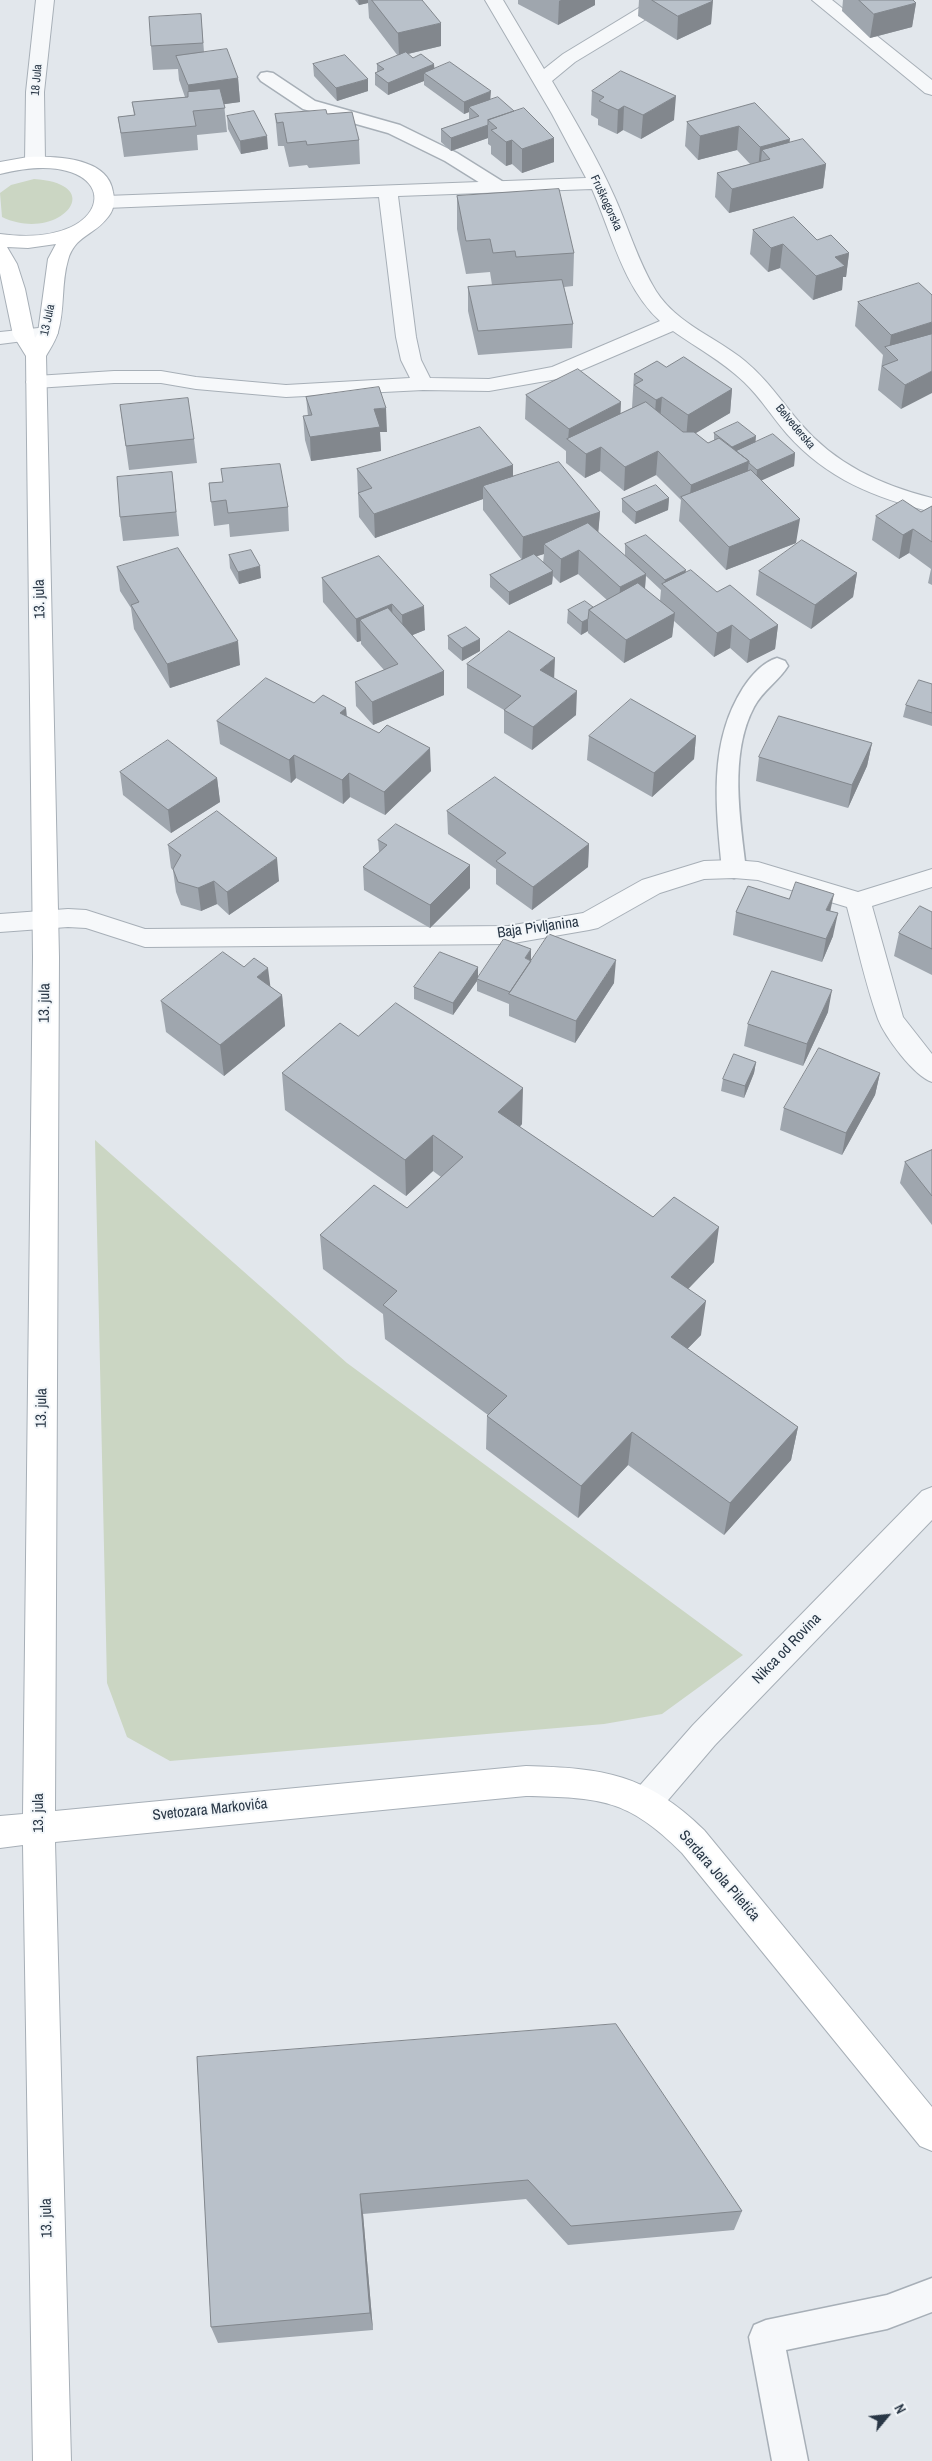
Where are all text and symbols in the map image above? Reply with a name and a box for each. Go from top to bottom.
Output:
street label: 18 Jula [28,64,46,96]
street label: Fruškogorska [587,173,625,233]
street label: 13 Jula [38,303,58,337]
street label: Belvederska [772,402,818,452]
street label: 13. jula [31,579,49,619]
street label: Baja Pivljanina [496,913,580,943]
street label: 13. jula [36,983,54,1023]
street label: 13. jula [33,1388,51,1428]
street label: Nikca od Rovina [749,1610,825,1688]
street label: 13. jula [30,1793,48,1833]
street label: Svetozara Markovića [152,1795,268,1825]
street label: Serdara Jola Piletića [675,1827,763,1925]
street label: 13. jula [38,2198,56,2238]
north arrow [862,2391,912,2441]
text: N [890,2401,910,2417]

